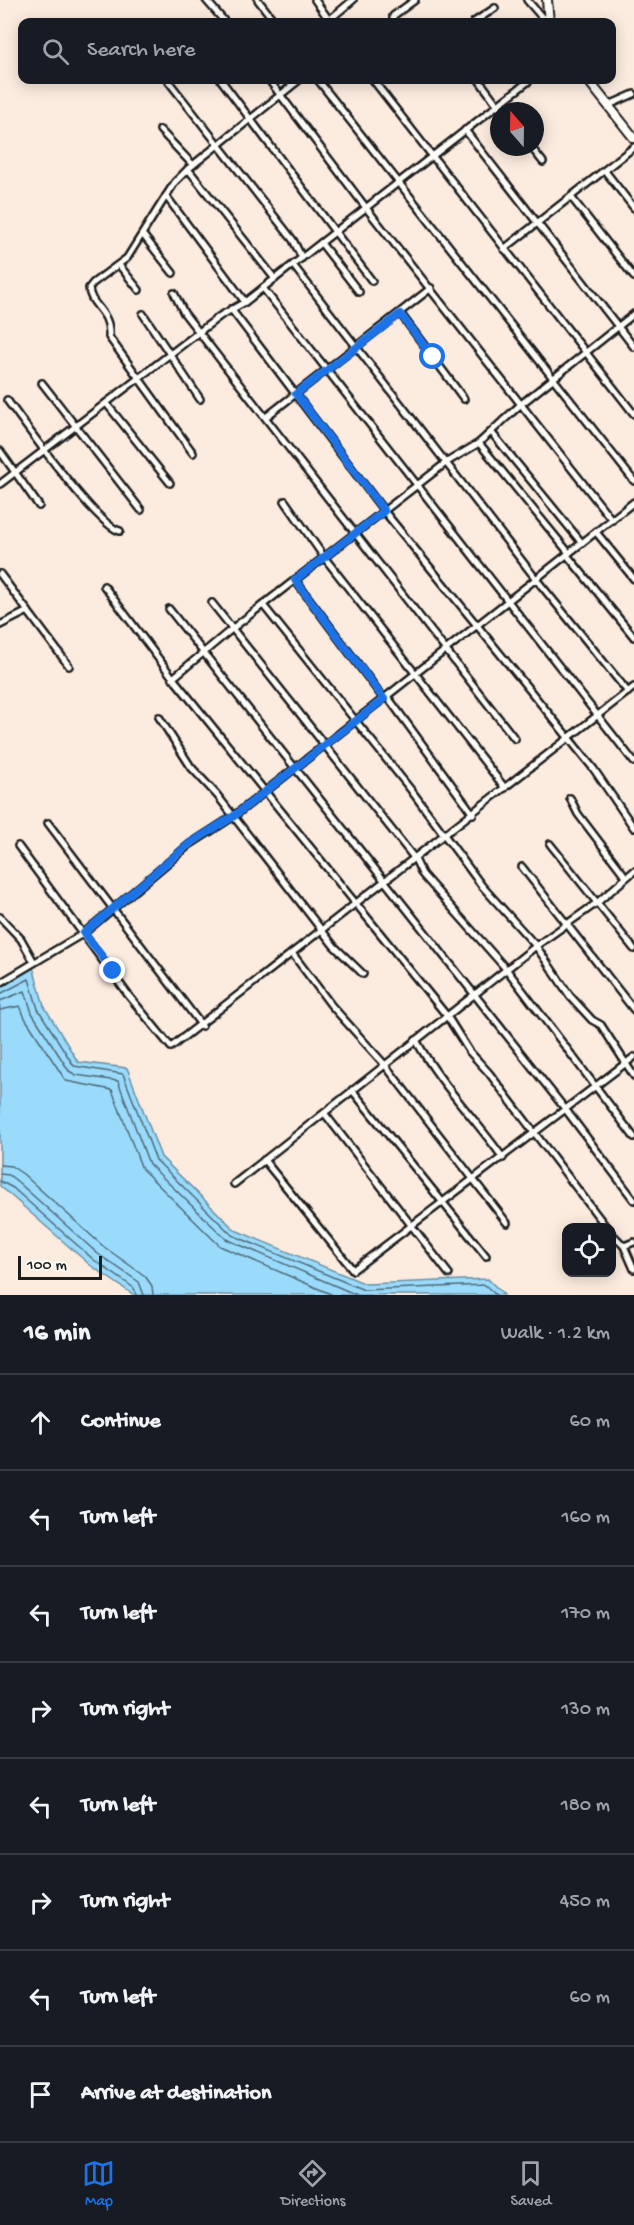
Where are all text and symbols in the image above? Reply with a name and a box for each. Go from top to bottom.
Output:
search box [18,18,616,84]
icon: search [39,35,72,68]
text: Search here [87,38,195,64]
north arrow [490,102,544,156]
route start [419,343,445,369]
route end [99,957,125,983]
map controls [562,1223,616,1277]
button: locate [562,1223,616,1277]
scale bar [18,1253,102,1280]
text: 100 m [27,1257,67,1276]
text: 16 min [24,1319,90,1350]
text: Walk · 1.2 km [501,1323,610,1346]
icon: ahead [24,1406,57,1439]
text: Continue [81,1409,161,1435]
text: 60 m [570,1411,610,1434]
icon: left [24,1502,57,1535]
text: Turn left [81,1505,155,1531]
text: 160 m [561,1507,610,1530]
icon: left [24,1598,57,1631]
text: Turn left [81,1601,155,1627]
text: 170 m [561,1603,610,1626]
icon: right [24,1694,57,1727]
text: Turn right [81,1697,169,1723]
text: 130 m [561,1699,610,1722]
icon: left [24,1790,57,1823]
text: Turn left [81,1793,155,1819]
text: 180 m [561,1795,610,1818]
icon: right [24,1886,57,1919]
text: Turn right [81,1889,169,1915]
text: 450 m [560,1891,610,1914]
icon: left [24,1982,57,2015]
text: Turn left [81,1985,155,2011]
text: 60 m [570,1987,610,2010]
icon: arrive [24,2078,57,2111]
text: Arrive at destination [81,2081,271,2107]
tab: Map [82,2157,115,2212]
tab: Directions [280,2157,346,2212]
tab: Saved [510,2157,551,2212]

